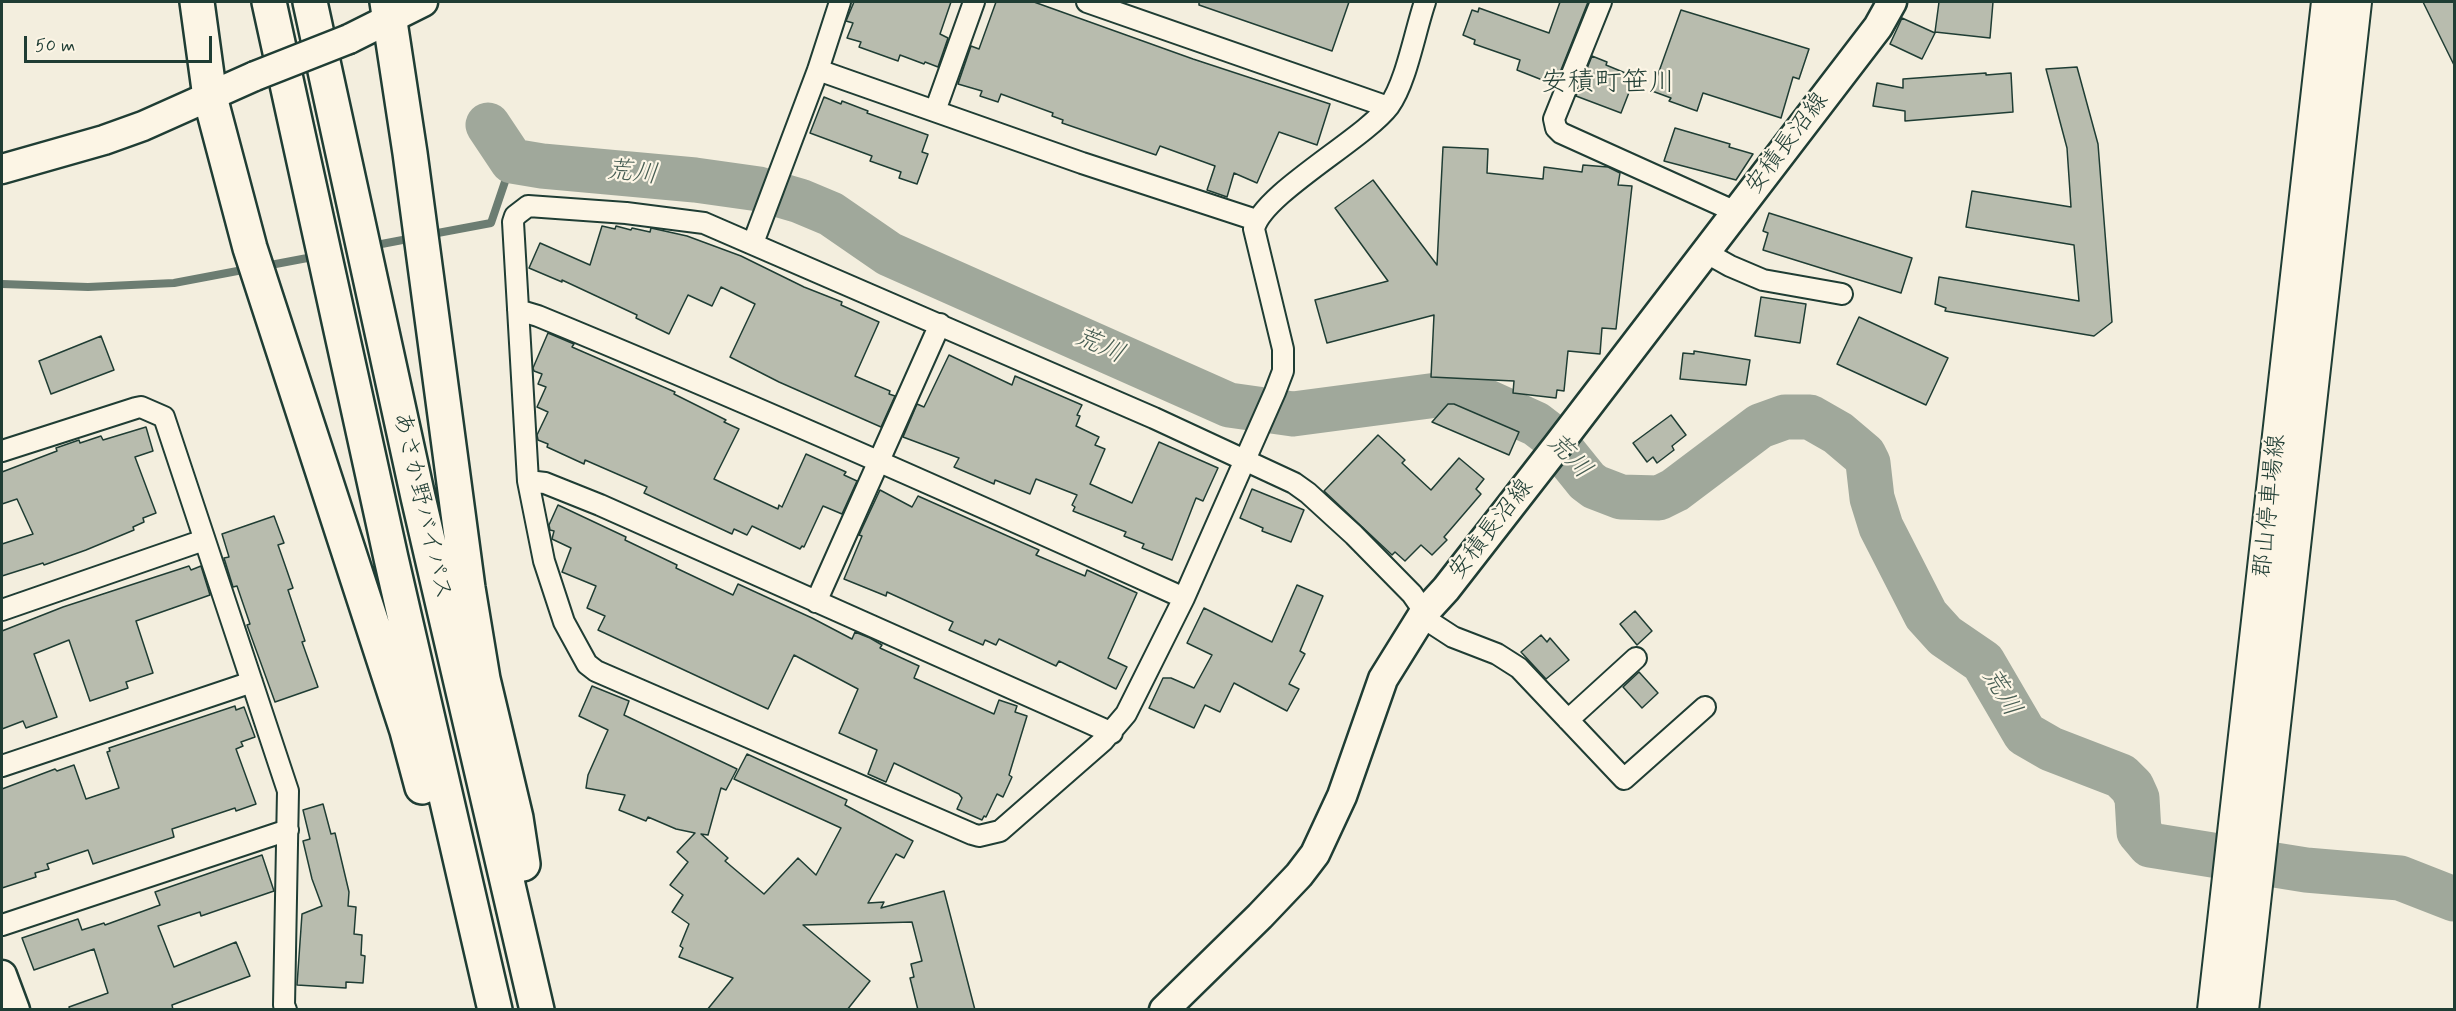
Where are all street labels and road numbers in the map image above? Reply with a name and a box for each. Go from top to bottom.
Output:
street label: 安積長沼線 [1740,87,1836,201]
street label: あさか野バイパス [385,409,457,603]
street label: 郡山停車場線 [2249,433,2293,579]
street label: 安積長沼線 [1444,474,1540,586]

